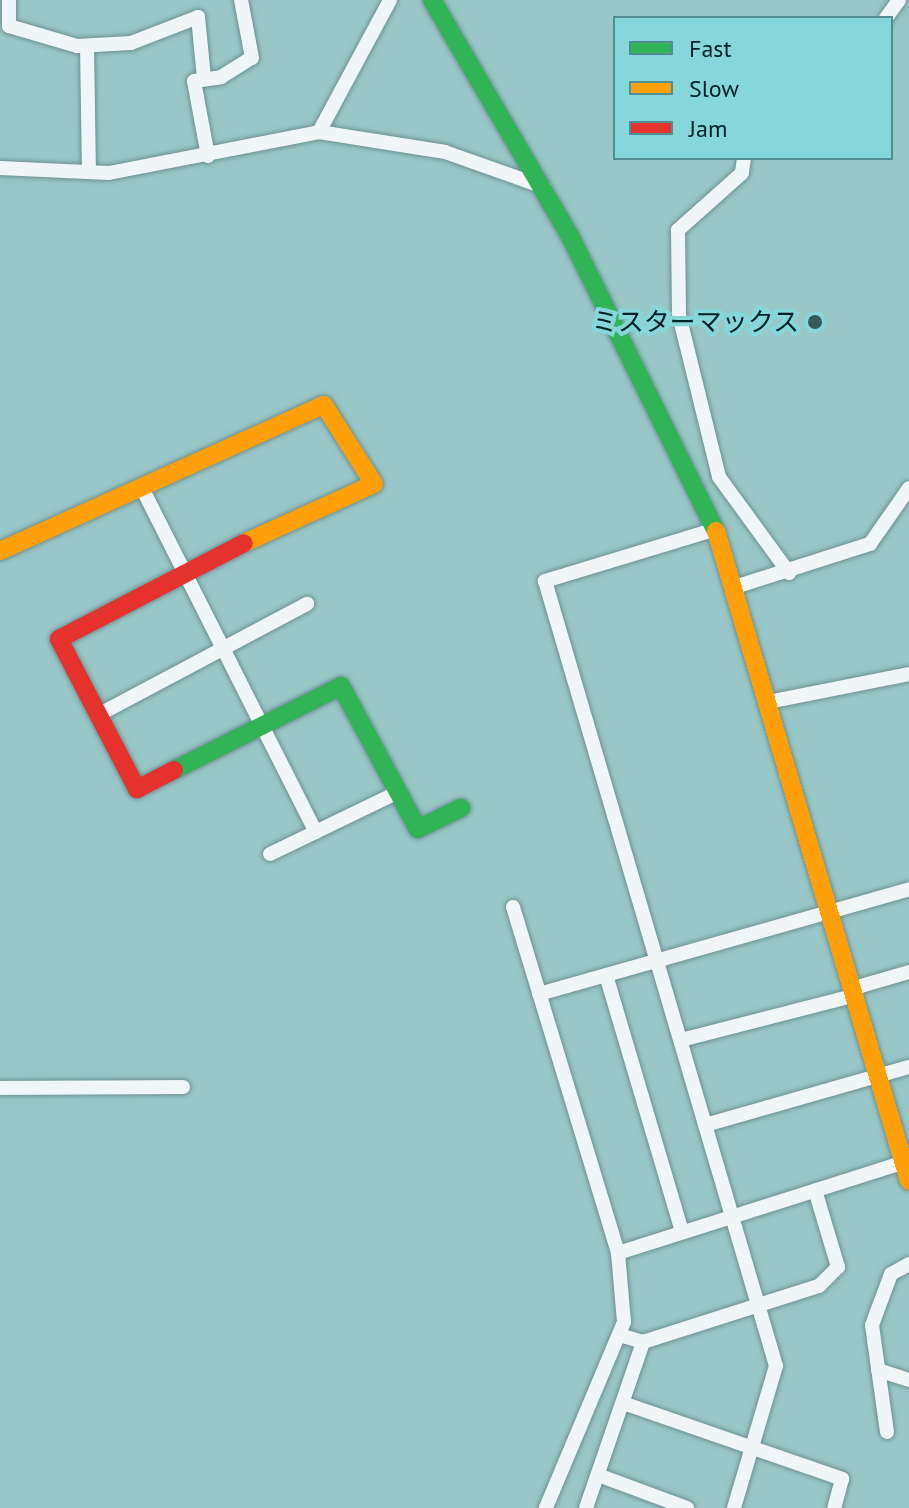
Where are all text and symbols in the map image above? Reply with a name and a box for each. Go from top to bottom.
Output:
legend [613,16,893,160]
text: Fast [689,33,732,64]
text: Slow [689,73,739,104]
text: Jam [689,113,727,144]
place label: ミスターマックス [591,306,799,338]
marker: ミスターマックス [806,313,824,331]

